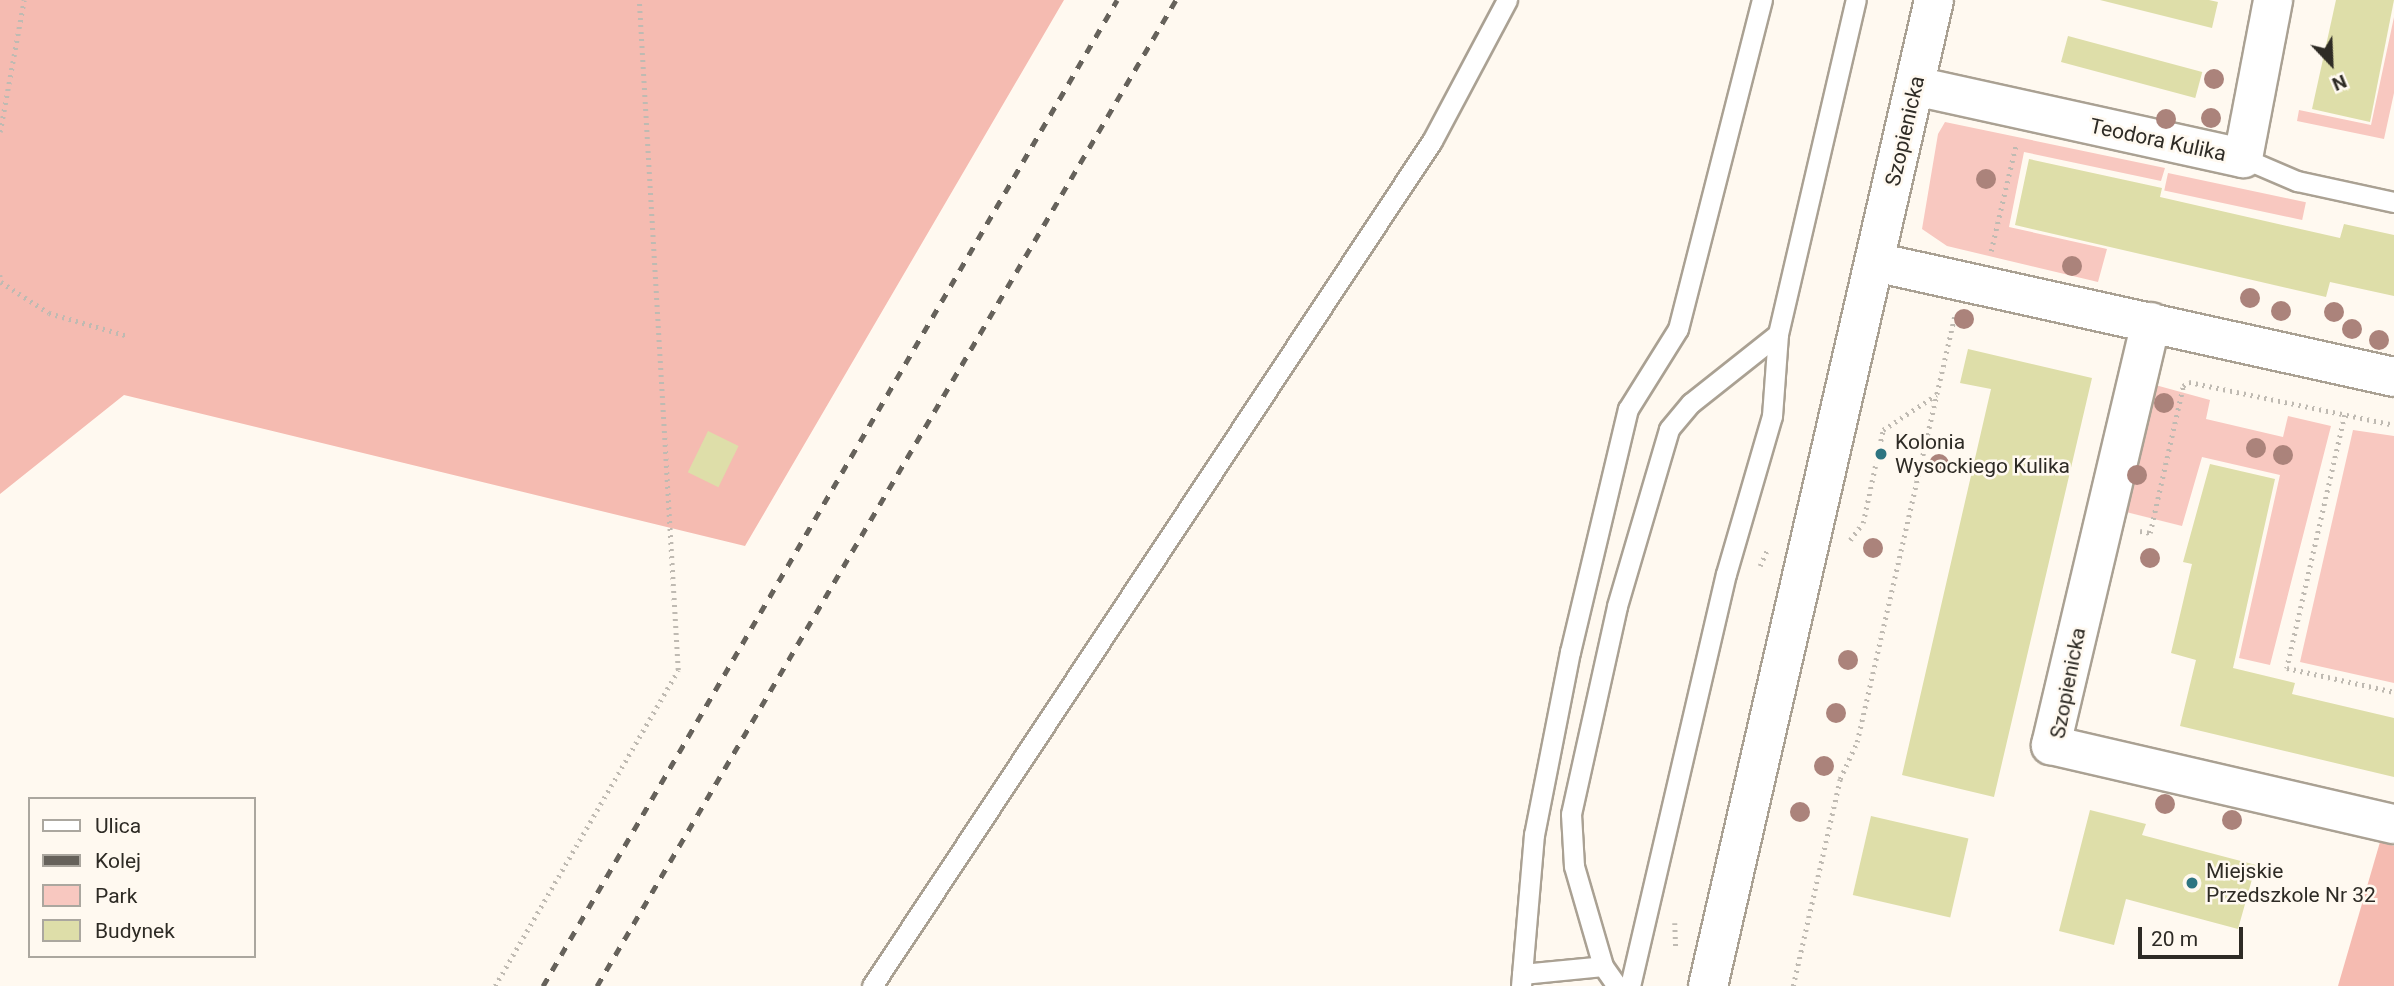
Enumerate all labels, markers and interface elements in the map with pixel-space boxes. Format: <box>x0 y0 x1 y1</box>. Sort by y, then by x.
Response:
north arrow <box>2296 28 2366 98</box>
text: N <box>2329 70 2350 96</box>
street label: Szopienicka <box>1880 73 1930 189</box>
street label: Teodora Kulika <box>2088 113 2228 167</box>
place label: Kolonia Wysockiego Kulika <box>1895 429 2070 479</box>
marker: Kolonia Wysockiego Kulika <box>1873 446 1889 462</box>
street label: Szopienicka <box>2045 625 2091 741</box>
legend <box>28 797 256 958</box>
text: Ulica <box>95 814 141 838</box>
text: Kolej <box>95 849 141 873</box>
place label: Miejskie Przedszkole Nr 32 <box>2206 858 2376 908</box>
marker: Miejskie Przedszkole Nr 32 <box>2184 875 2200 891</box>
text: Park <box>95 884 137 908</box>
scale bar <box>2142 912 2247 956</box>
text: Budynek <box>95 919 175 943</box>
text: 20 m <box>2151 927 2198 951</box>

